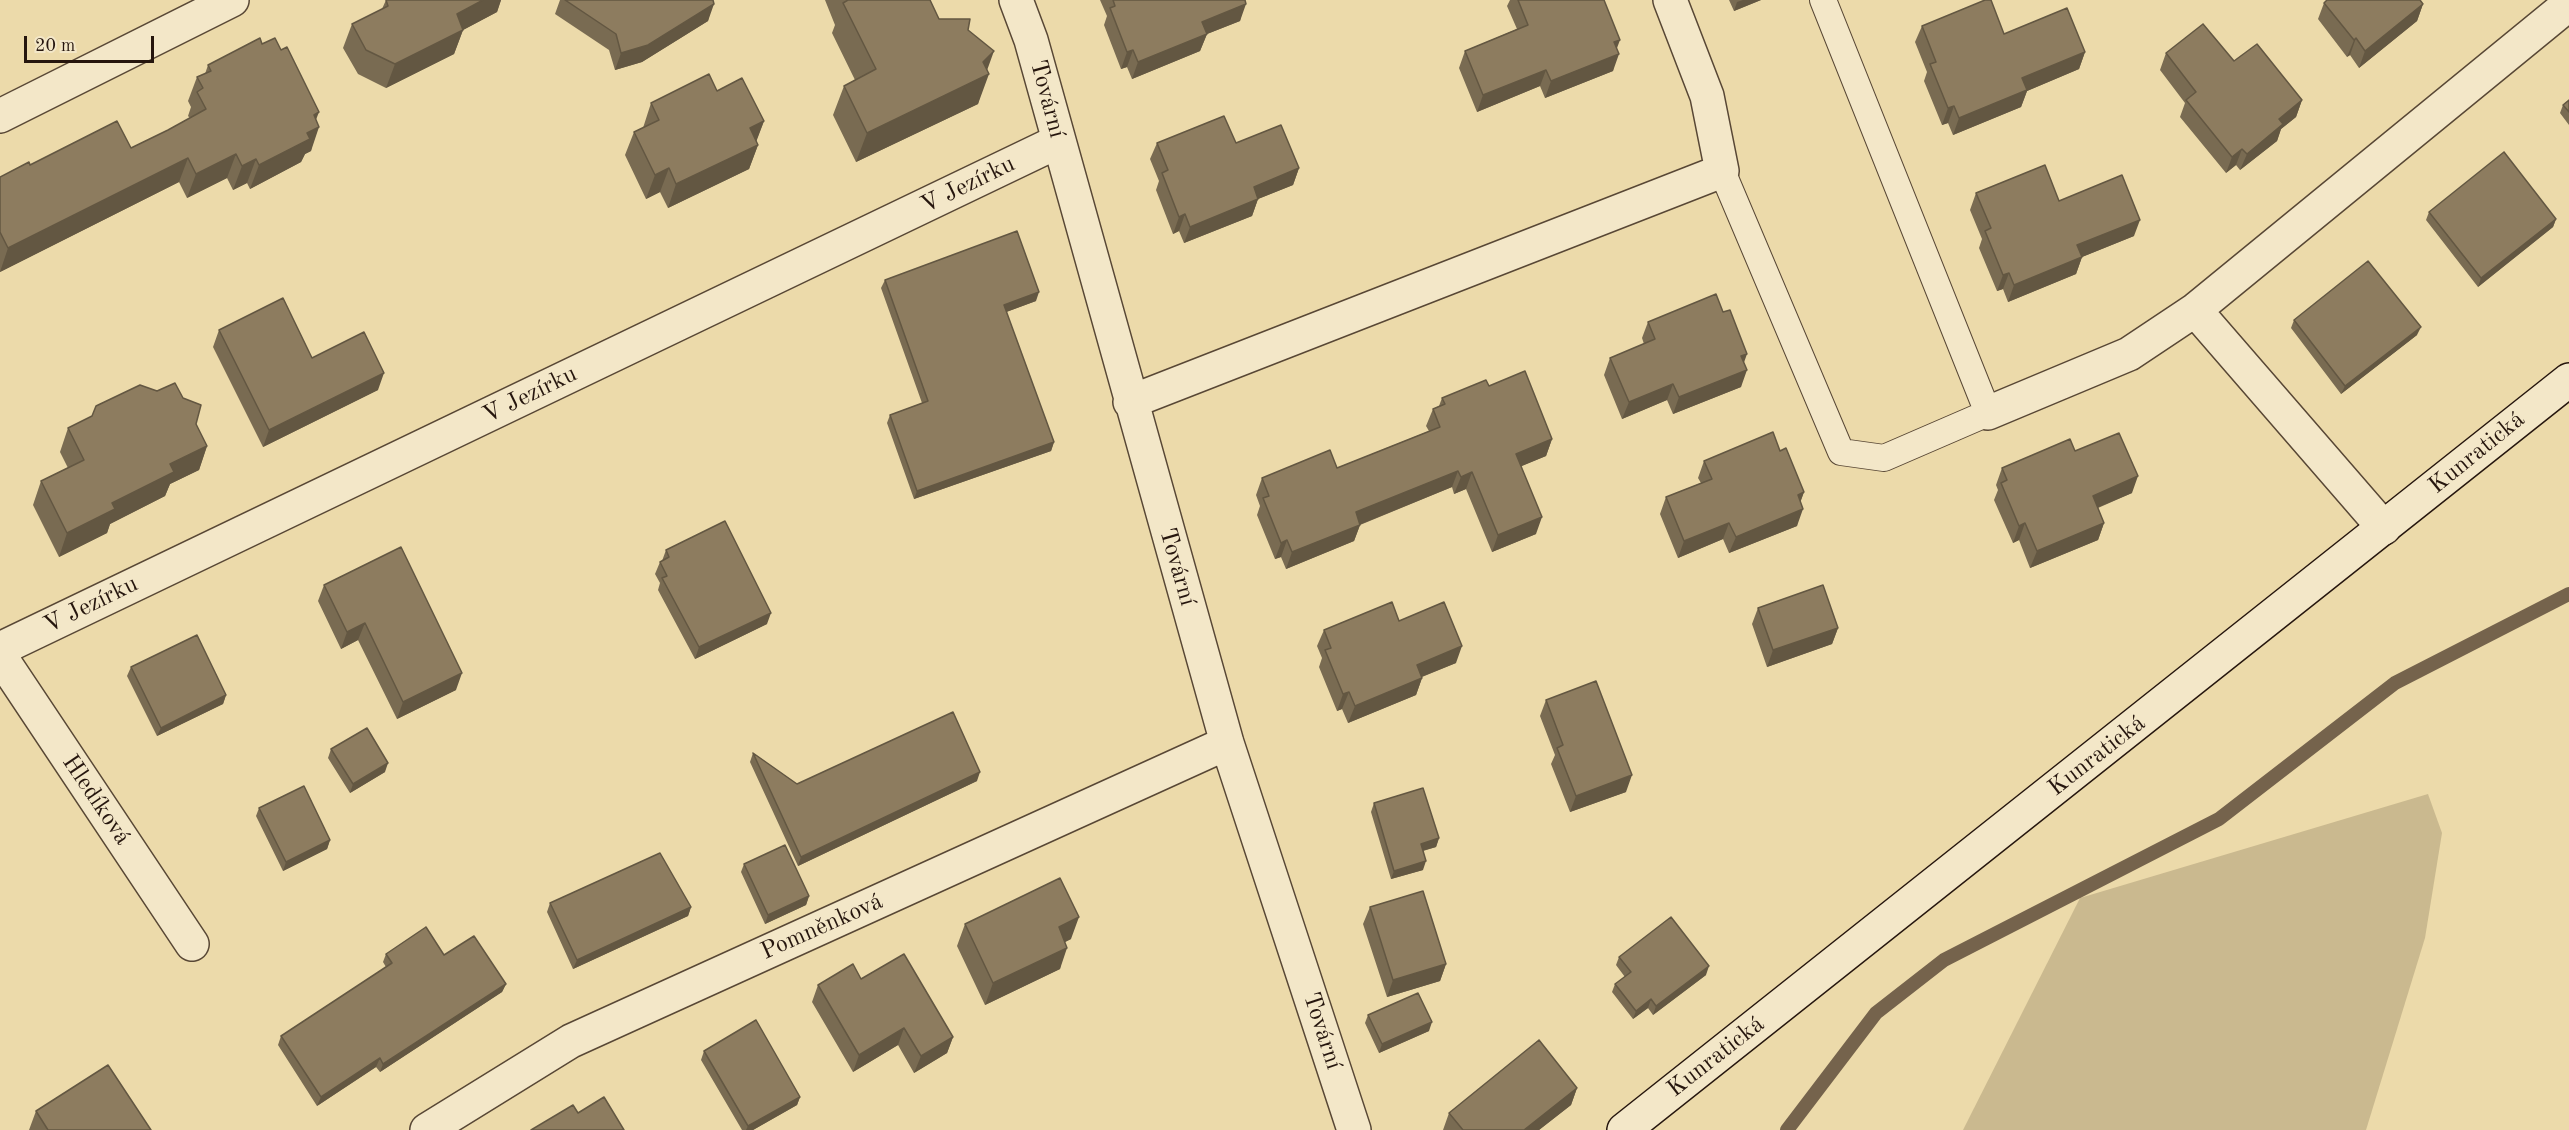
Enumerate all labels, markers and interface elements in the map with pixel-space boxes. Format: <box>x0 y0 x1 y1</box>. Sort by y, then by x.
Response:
scale bar <box>27 24 158 62</box>
text: 20 m <box>35 37 75 55</box>
street label: Tovární <box>1023 57 1071 141</box>
street label: V Jezírku <box>916 150 1020 220</box>
street label: V Jezírku <box>478 360 582 430</box>
street label: Kunratická <box>2423 406 2531 500</box>
street label: Tovární <box>1152 525 1202 609</box>
street label: V Jezírku <box>39 570 143 640</box>
street label: Kunratická <box>2043 709 2151 803</box>
street label: Hledíková <box>55 749 137 851</box>
street label: Pomněnková <box>757 887 887 967</box>
street label: Tovární <box>1296 989 1348 1073</box>
street label: Kunratická <box>1662 1010 1770 1104</box>

